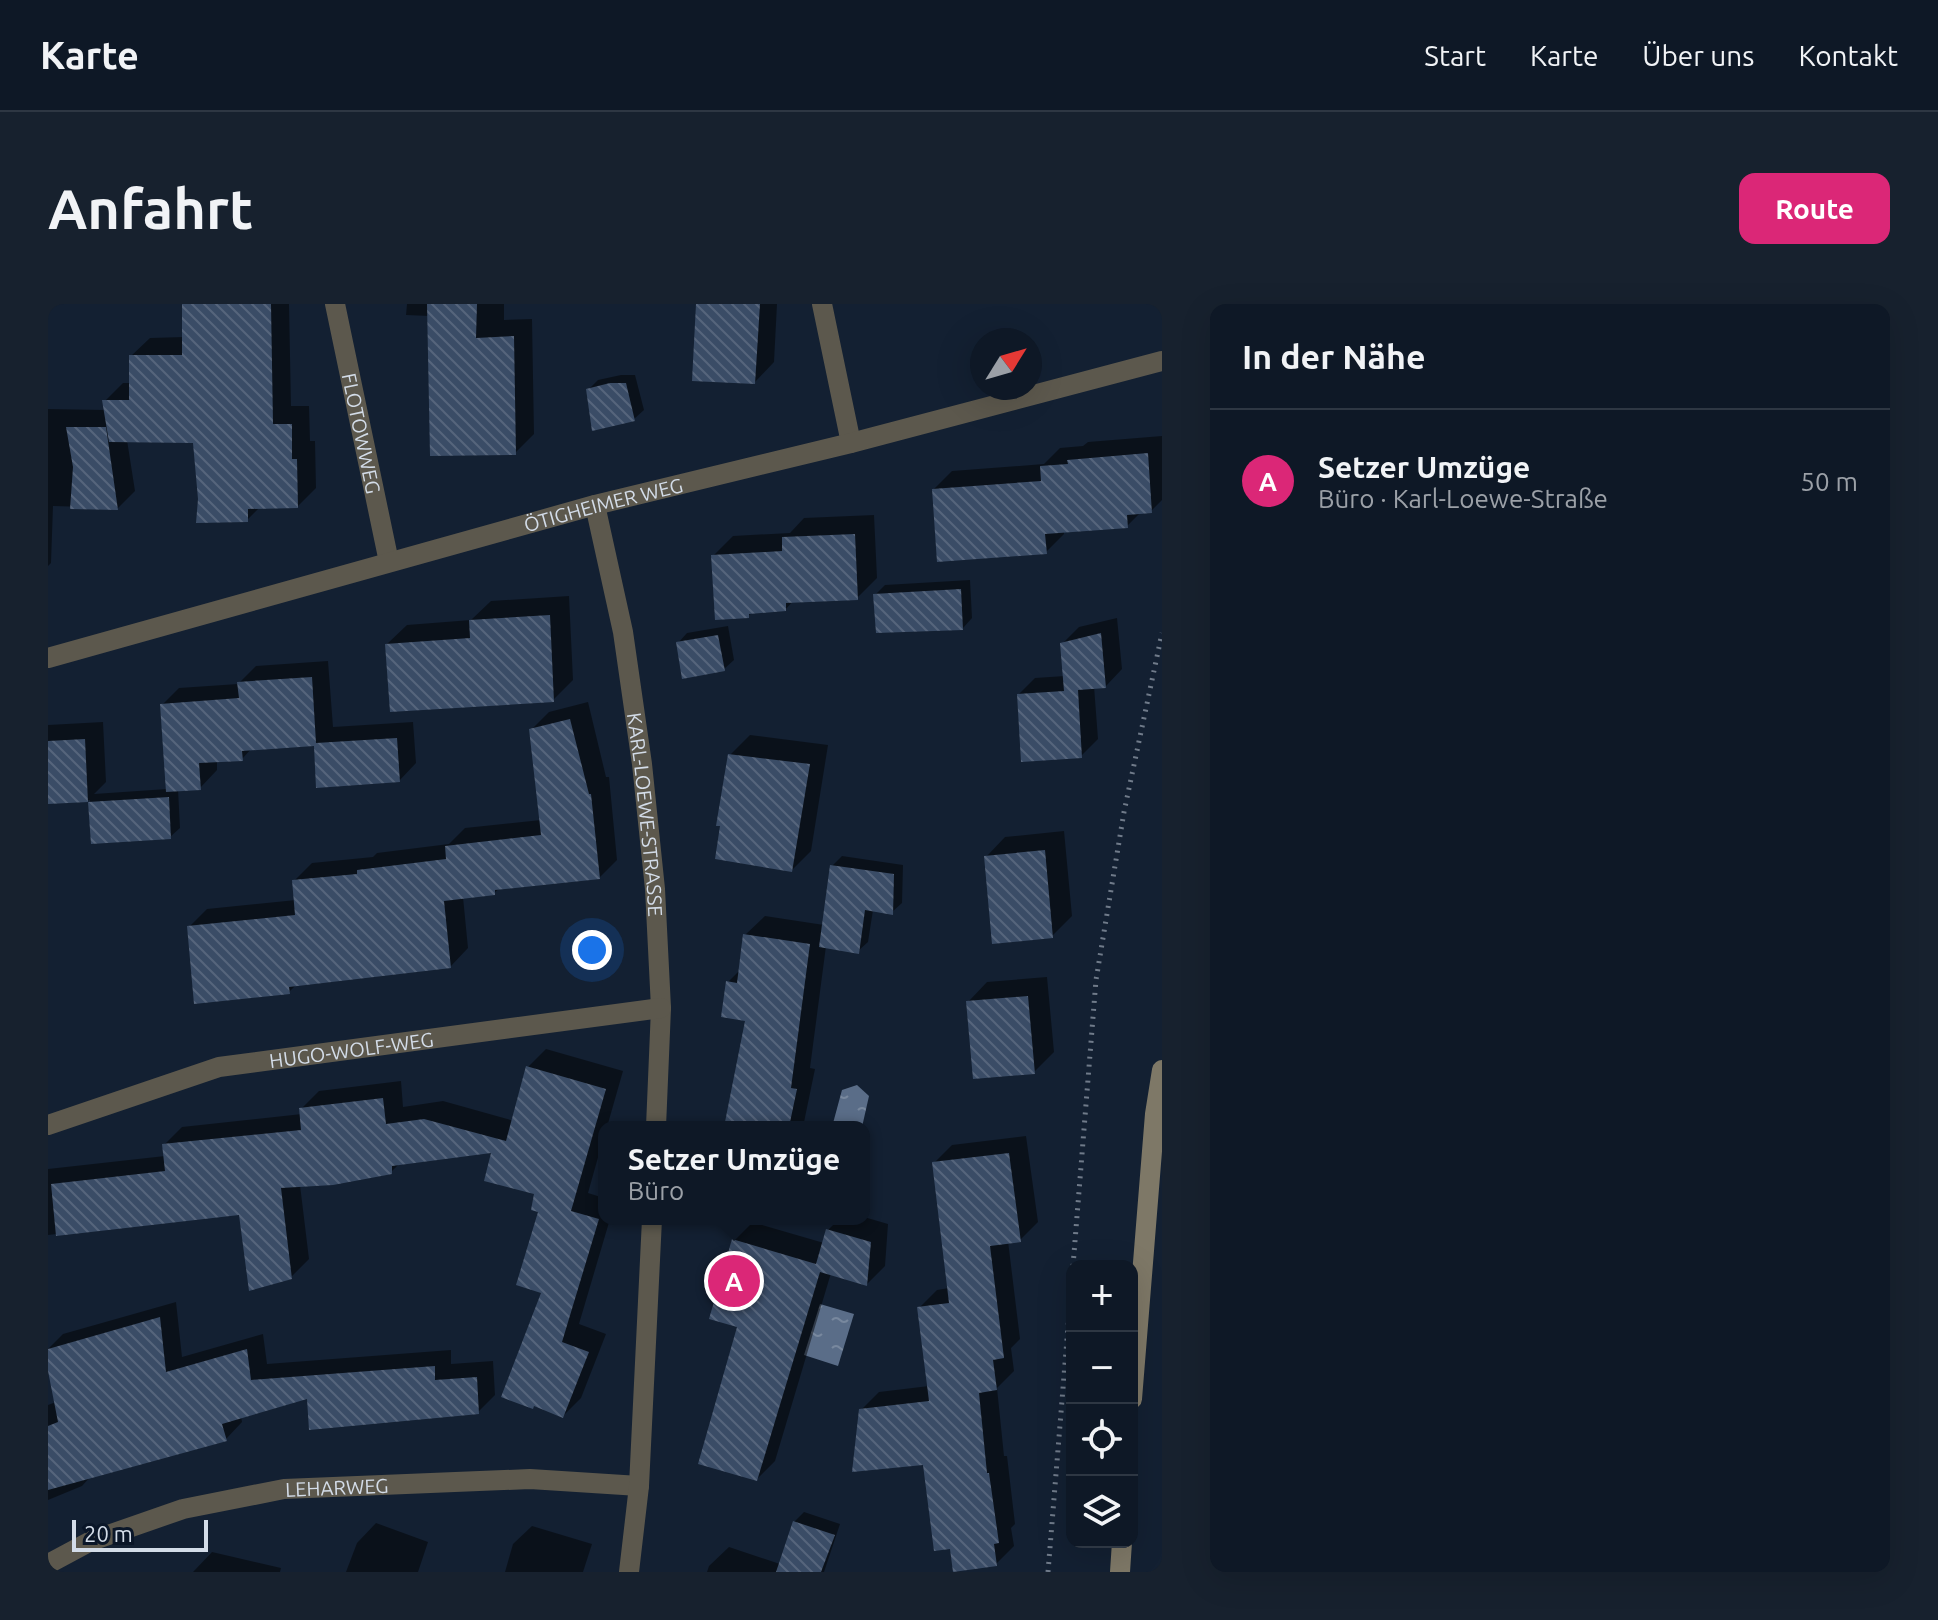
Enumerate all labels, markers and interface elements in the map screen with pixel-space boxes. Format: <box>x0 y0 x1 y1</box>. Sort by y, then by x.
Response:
text: Karte <box>40 34 139 76</box>
text: Start <box>1424 40 1486 71</box>
text: Karte <box>1530 40 1598 71</box>
text: Über uns <box>1642 40 1754 71</box>
text: Kontakt <box>1798 40 1898 71</box>
button: Route <box>1739 173 1890 244</box>
text: Anfahrt <box>48 177 253 240</box>
north arrow <box>970 328 1042 400</box>
text: In der Nähe <box>1242 337 1425 375</box>
street label: FLOTOWWEG <box>338 371 386 496</box>
text: Setzer Umzüge <box>1318 450 1530 484</box>
text: A <box>1259 467 1277 496</box>
text: 50 m <box>1800 467 1858 496</box>
street label: ÖTIGHEIMER WEG <box>521 473 685 536</box>
text: Büro · Karl-Loewe-Straße <box>1318 484 1608 513</box>
street label: KARL-LOEWE-STRASSE <box>623 711 668 917</box>
your location <box>572 930 612 970</box>
street label: HUGO-WOLF-WEG <box>268 1027 435 1072</box>
popup <box>598 1121 870 1225</box>
text: Setzer Umzüge <box>628 1142 840 1176</box>
text: Büro <box>628 1176 684 1205</box>
pin: A <box>708 1251 760 1311</box>
map controls <box>1066 1260 1138 1548</box>
button: + <box>1066 1260 1138 1332</box>
button: − <box>1066 1332 1138 1404</box>
button: locate <box>1066 1404 1138 1476</box>
street label: LEHARWEG <box>285 1473 389 1500</box>
button: layers <box>1066 1476 1138 1548</box>
scale bar <box>72 1516 208 1552</box>
text: 20 m <box>84 1521 133 1546</box>

